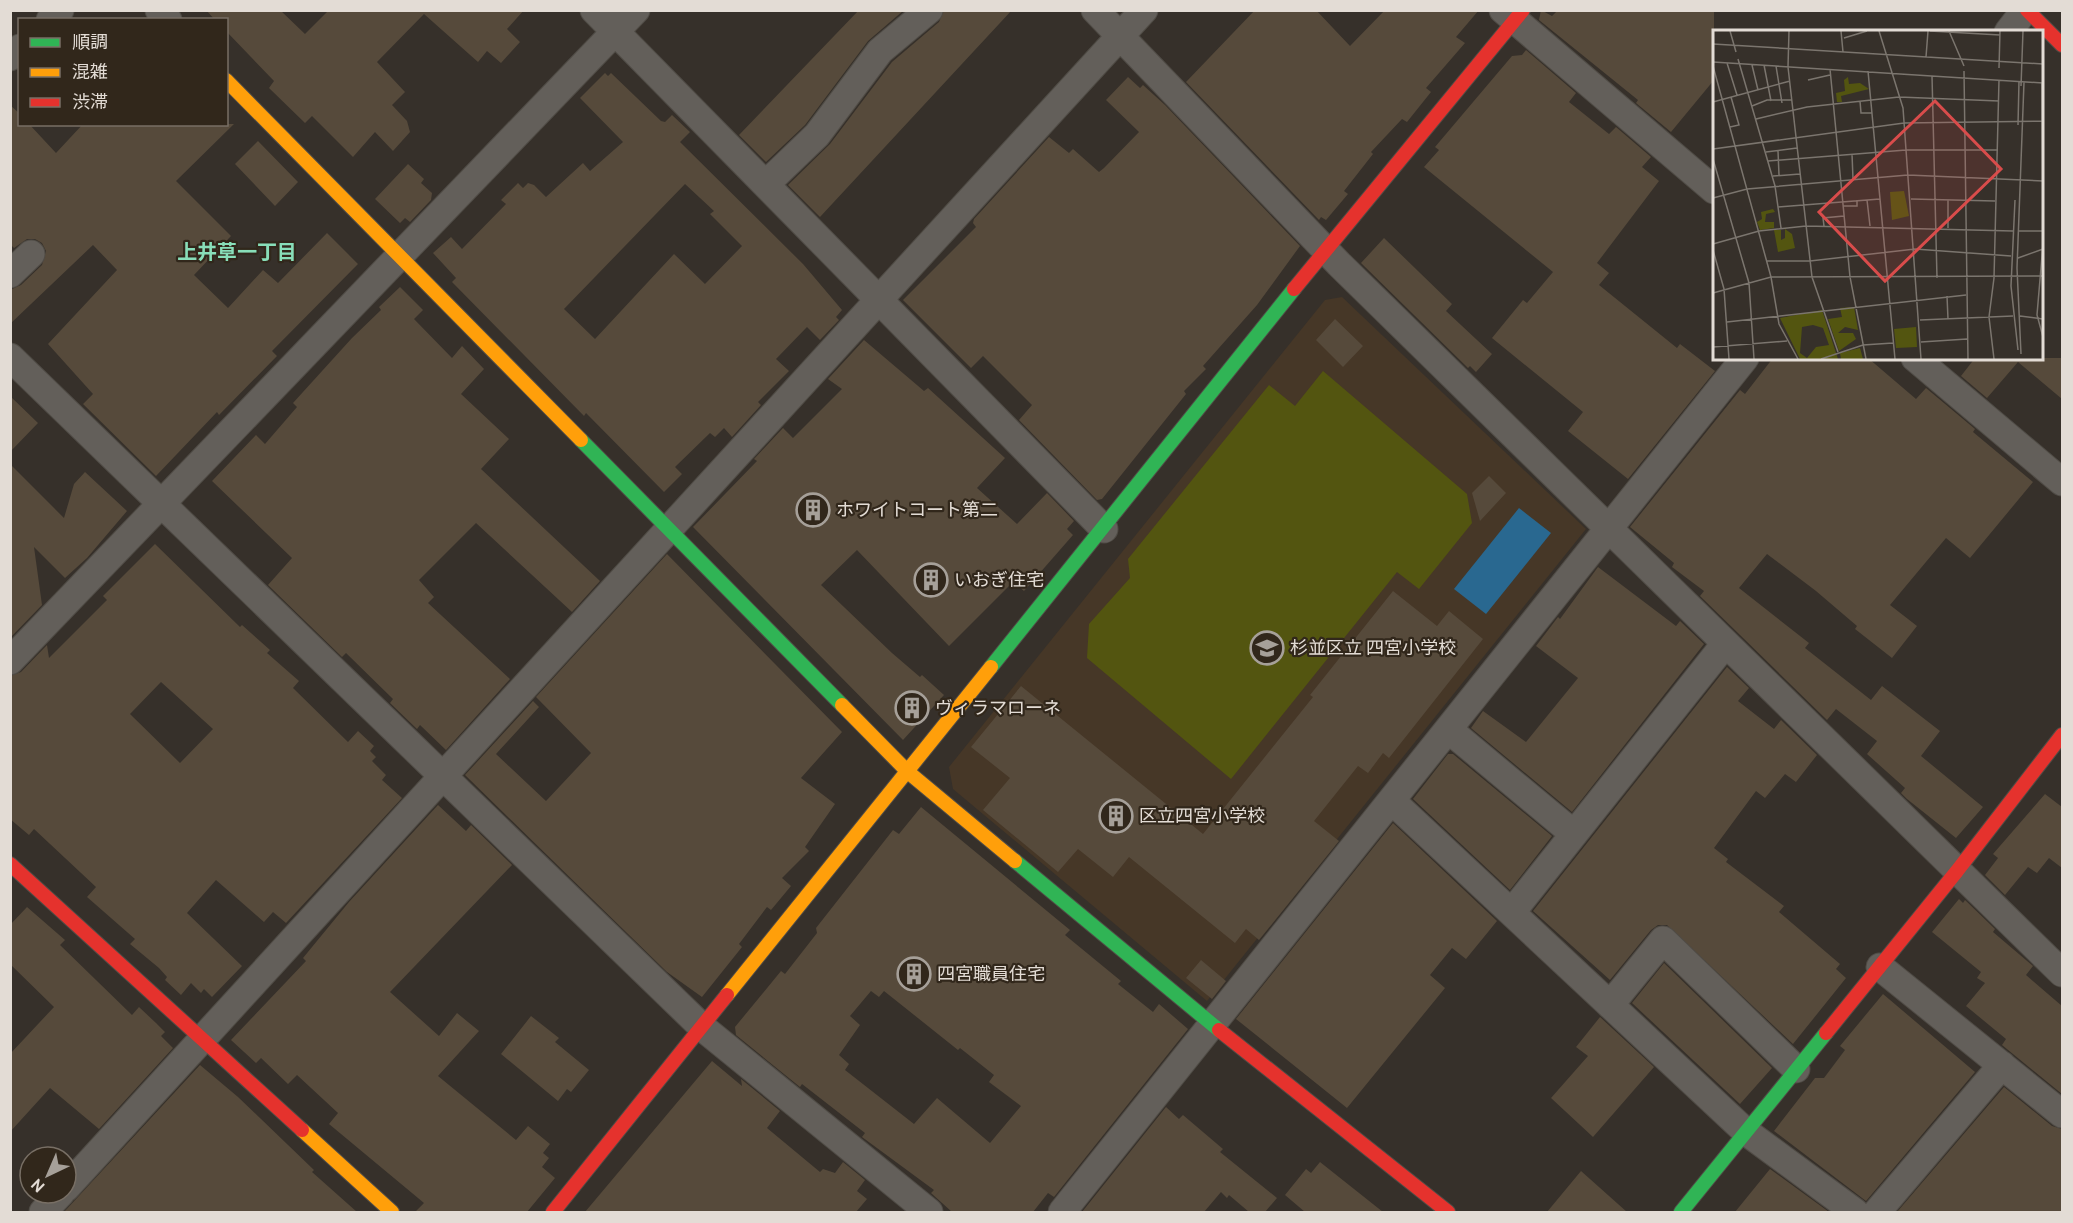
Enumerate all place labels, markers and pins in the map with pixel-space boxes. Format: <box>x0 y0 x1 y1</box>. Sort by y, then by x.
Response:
building icon: ホワイトコート第二 <box>795 492 831 528</box>
place label: ホワイトコート第二 <box>836 499 998 521</box>
building icon: いおぎ住宅 <box>913 562 949 598</box>
place label: いおぎ住宅 <box>954 569 1044 591</box>
school or university icon: 杉並区立 四宮小学校 <box>1249 630 1285 666</box>
place label: 杉並区立 四宮小学校 <box>1290 637 1456 659</box>
building icon: ヴィラマローネ <box>894 690 930 726</box>
place label: ヴィラマローネ <box>935 697 1061 719</box>
building icon: 区立四宮小学校 <box>1098 798 1134 834</box>
place label: 区立四宮小学校 <box>1139 805 1265 827</box>
building icon: 四宮職員住宅 <box>896 956 932 992</box>
place label: 四宮職員住宅 <box>937 963 1045 985</box>

